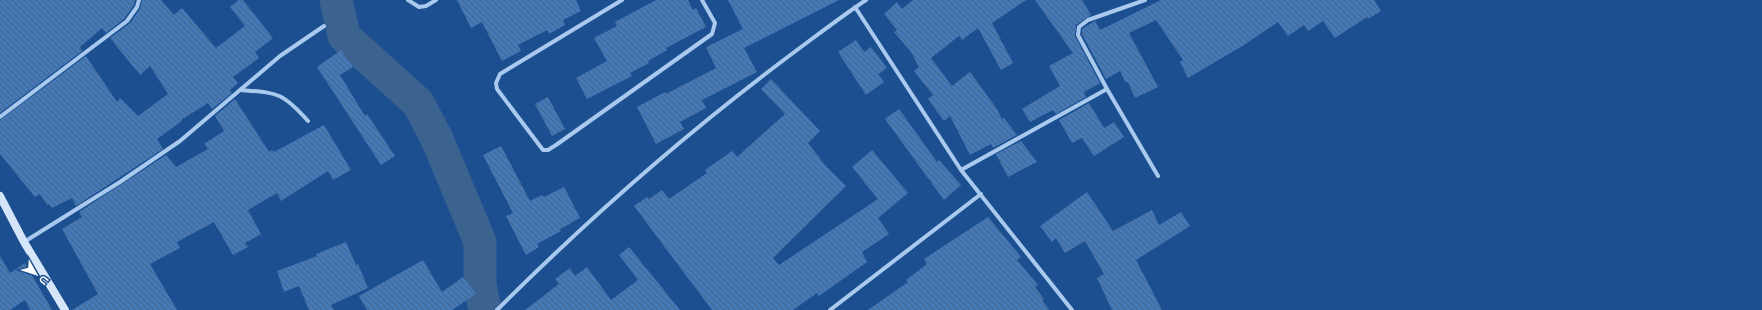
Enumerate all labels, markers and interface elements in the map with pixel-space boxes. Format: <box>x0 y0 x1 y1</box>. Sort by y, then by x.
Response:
north arrow <box>16 254 56 294</box>
text: U <box>36 273 51 287</box>

